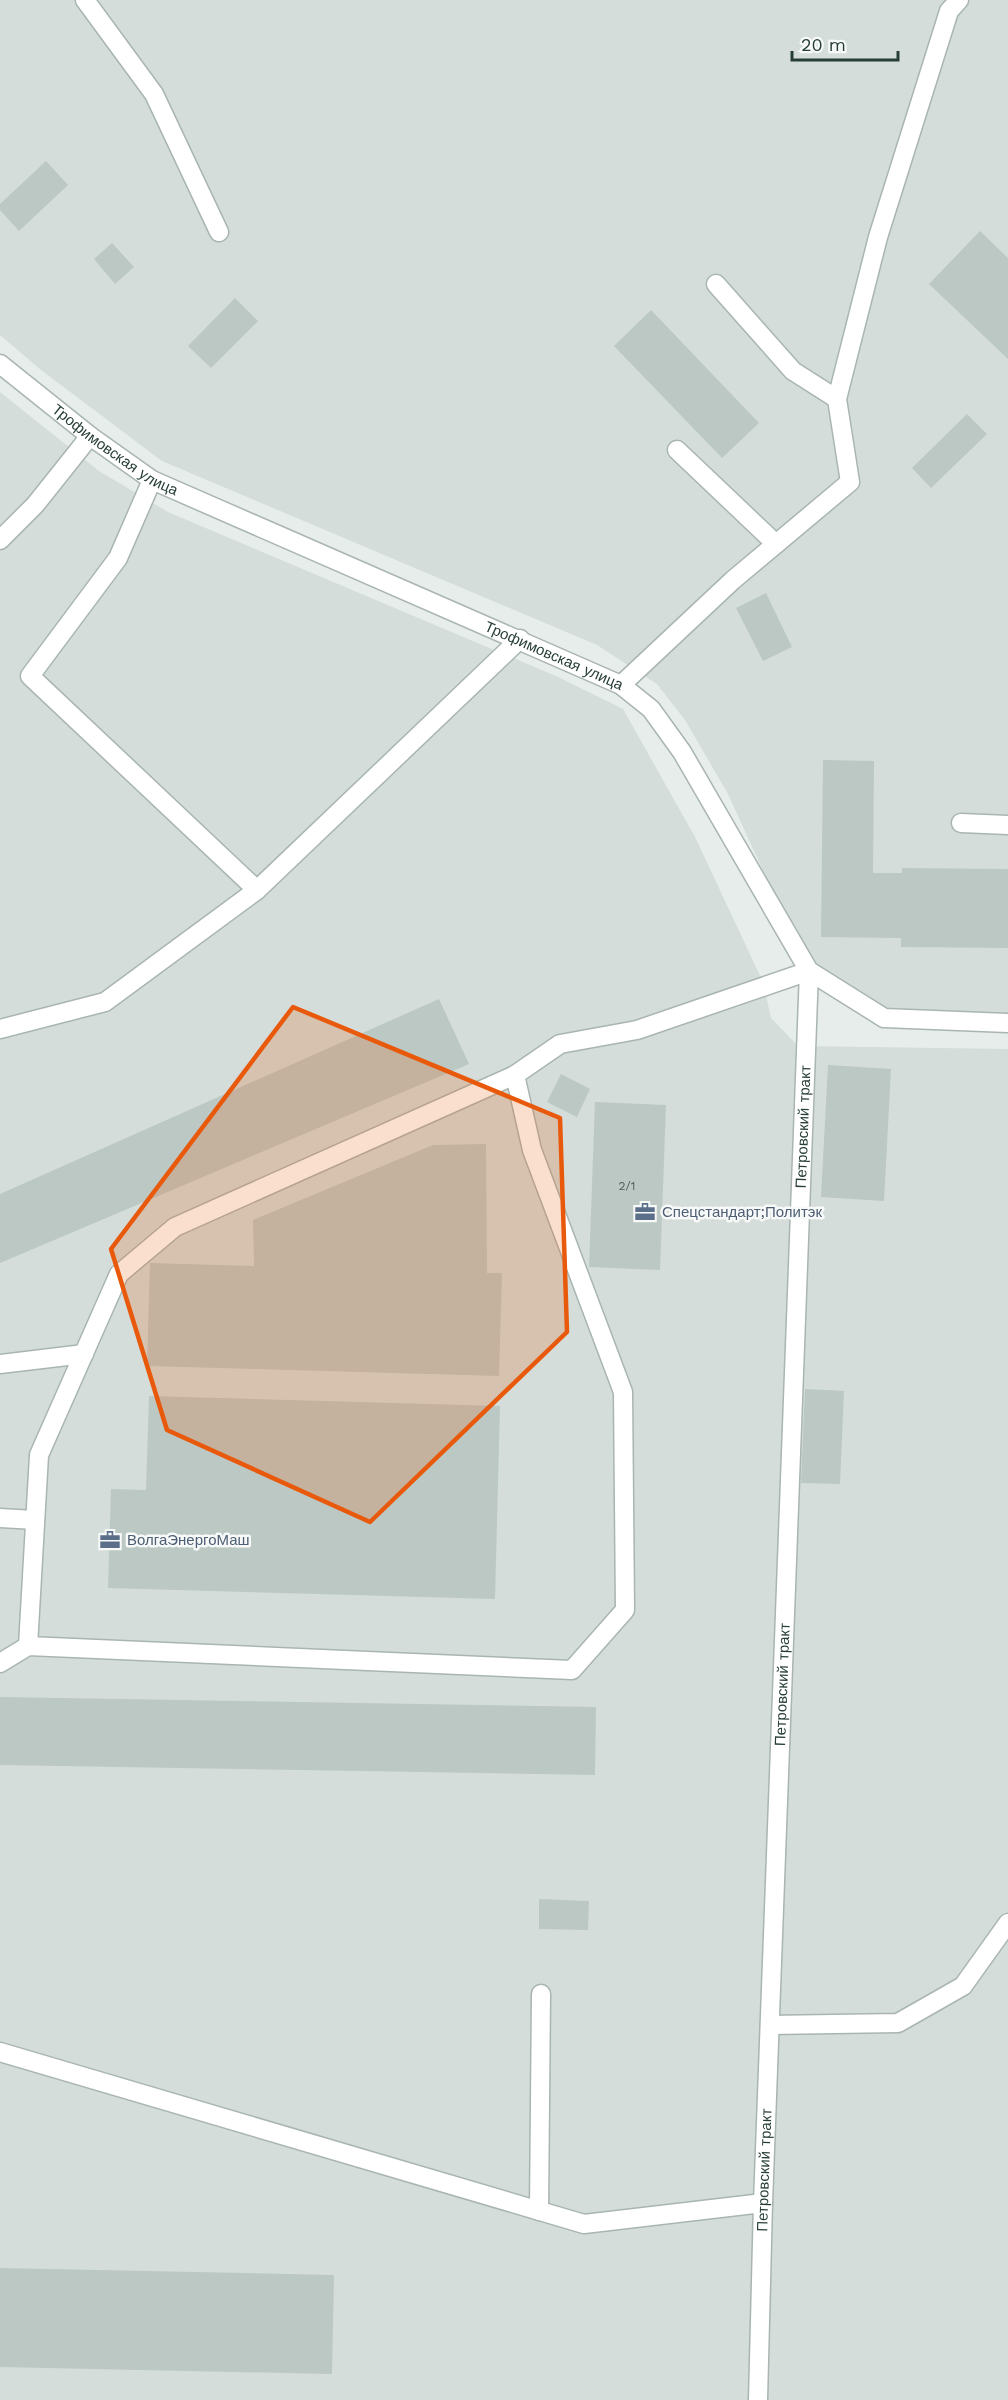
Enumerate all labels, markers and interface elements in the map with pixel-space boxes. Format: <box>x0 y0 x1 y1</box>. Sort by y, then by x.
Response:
scale bar <box>792 24 898 62</box>
text: 20 m <box>801 34 846 55</box>
street label: Трофимовская улица <box>48 400 181 500</box>
street label: Трофимовская улица <box>482 618 627 694</box>
street label: Петровский тракт <box>792 1065 814 1189</box>
house number: 2/1 <box>619 1179 635 1193</box>
office icon: Спецстандарт;Политэк <box>633 1200 657 1224</box>
place label: Спецстандарт;Политэк <box>662 1203 822 1221</box>
office icon: ВолгаЭнергоМаш <box>98 1528 122 1552</box>
place label: ВолгаЭнергоМаш <box>127 1531 250 1549</box>
street label: Петровский тракт <box>771 1622 794 1746</box>
street label: Петровский тракт <box>753 2108 776 2232</box>

